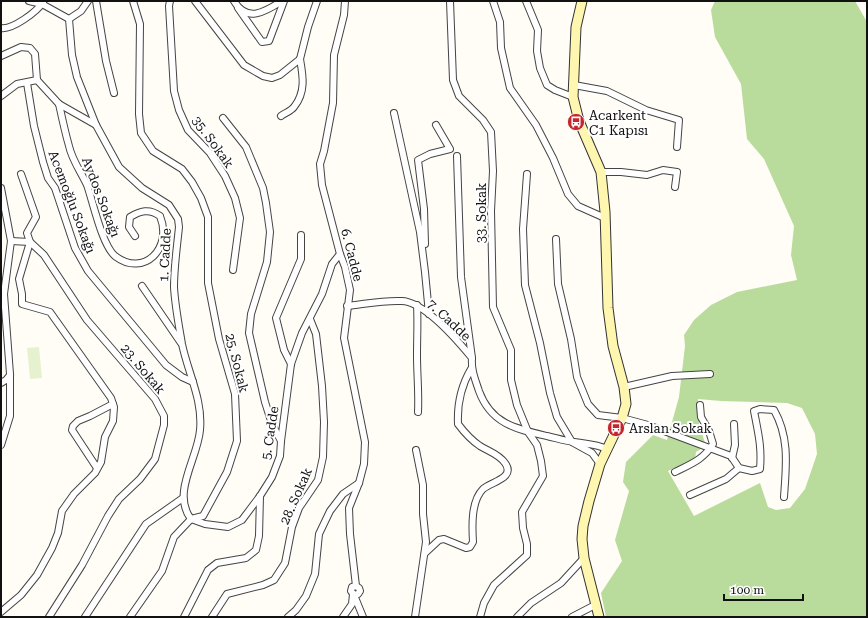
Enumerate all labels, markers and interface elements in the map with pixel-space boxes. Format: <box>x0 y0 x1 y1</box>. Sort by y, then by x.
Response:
place label: Acarkent C1 Kapısı <box>589 108 648 138</box>
bus stop icon: Acarkent C1 Kapısı <box>566 112 586 132</box>
street label: 35. Sokak <box>189 113 237 171</box>
street label: Acemoğlu Sokağı <box>46 149 98 255</box>
street label: Aydos Sokağı <box>79 155 123 239</box>
street label: 33. Sokak <box>474 183 489 243</box>
street label: 6. Cadde <box>338 227 366 283</box>
street label: 1. Cadde <box>156 228 174 282</box>
street label: 7. Cadde <box>424 296 474 344</box>
street label: 25. Sokak <box>222 332 252 394</box>
street label: 23. Sokak <box>118 341 168 397</box>
street label: 5. Cadde <box>258 405 282 461</box>
bus stop icon: Arslan Sokak <box>606 418 626 438</box>
place label: Arslan Sokak <box>629 421 712 436</box>
street label: 28. Sokak <box>277 465 315 527</box>
scale bar <box>724 576 803 602</box>
text: 100 m <box>730 583 764 597</box>

